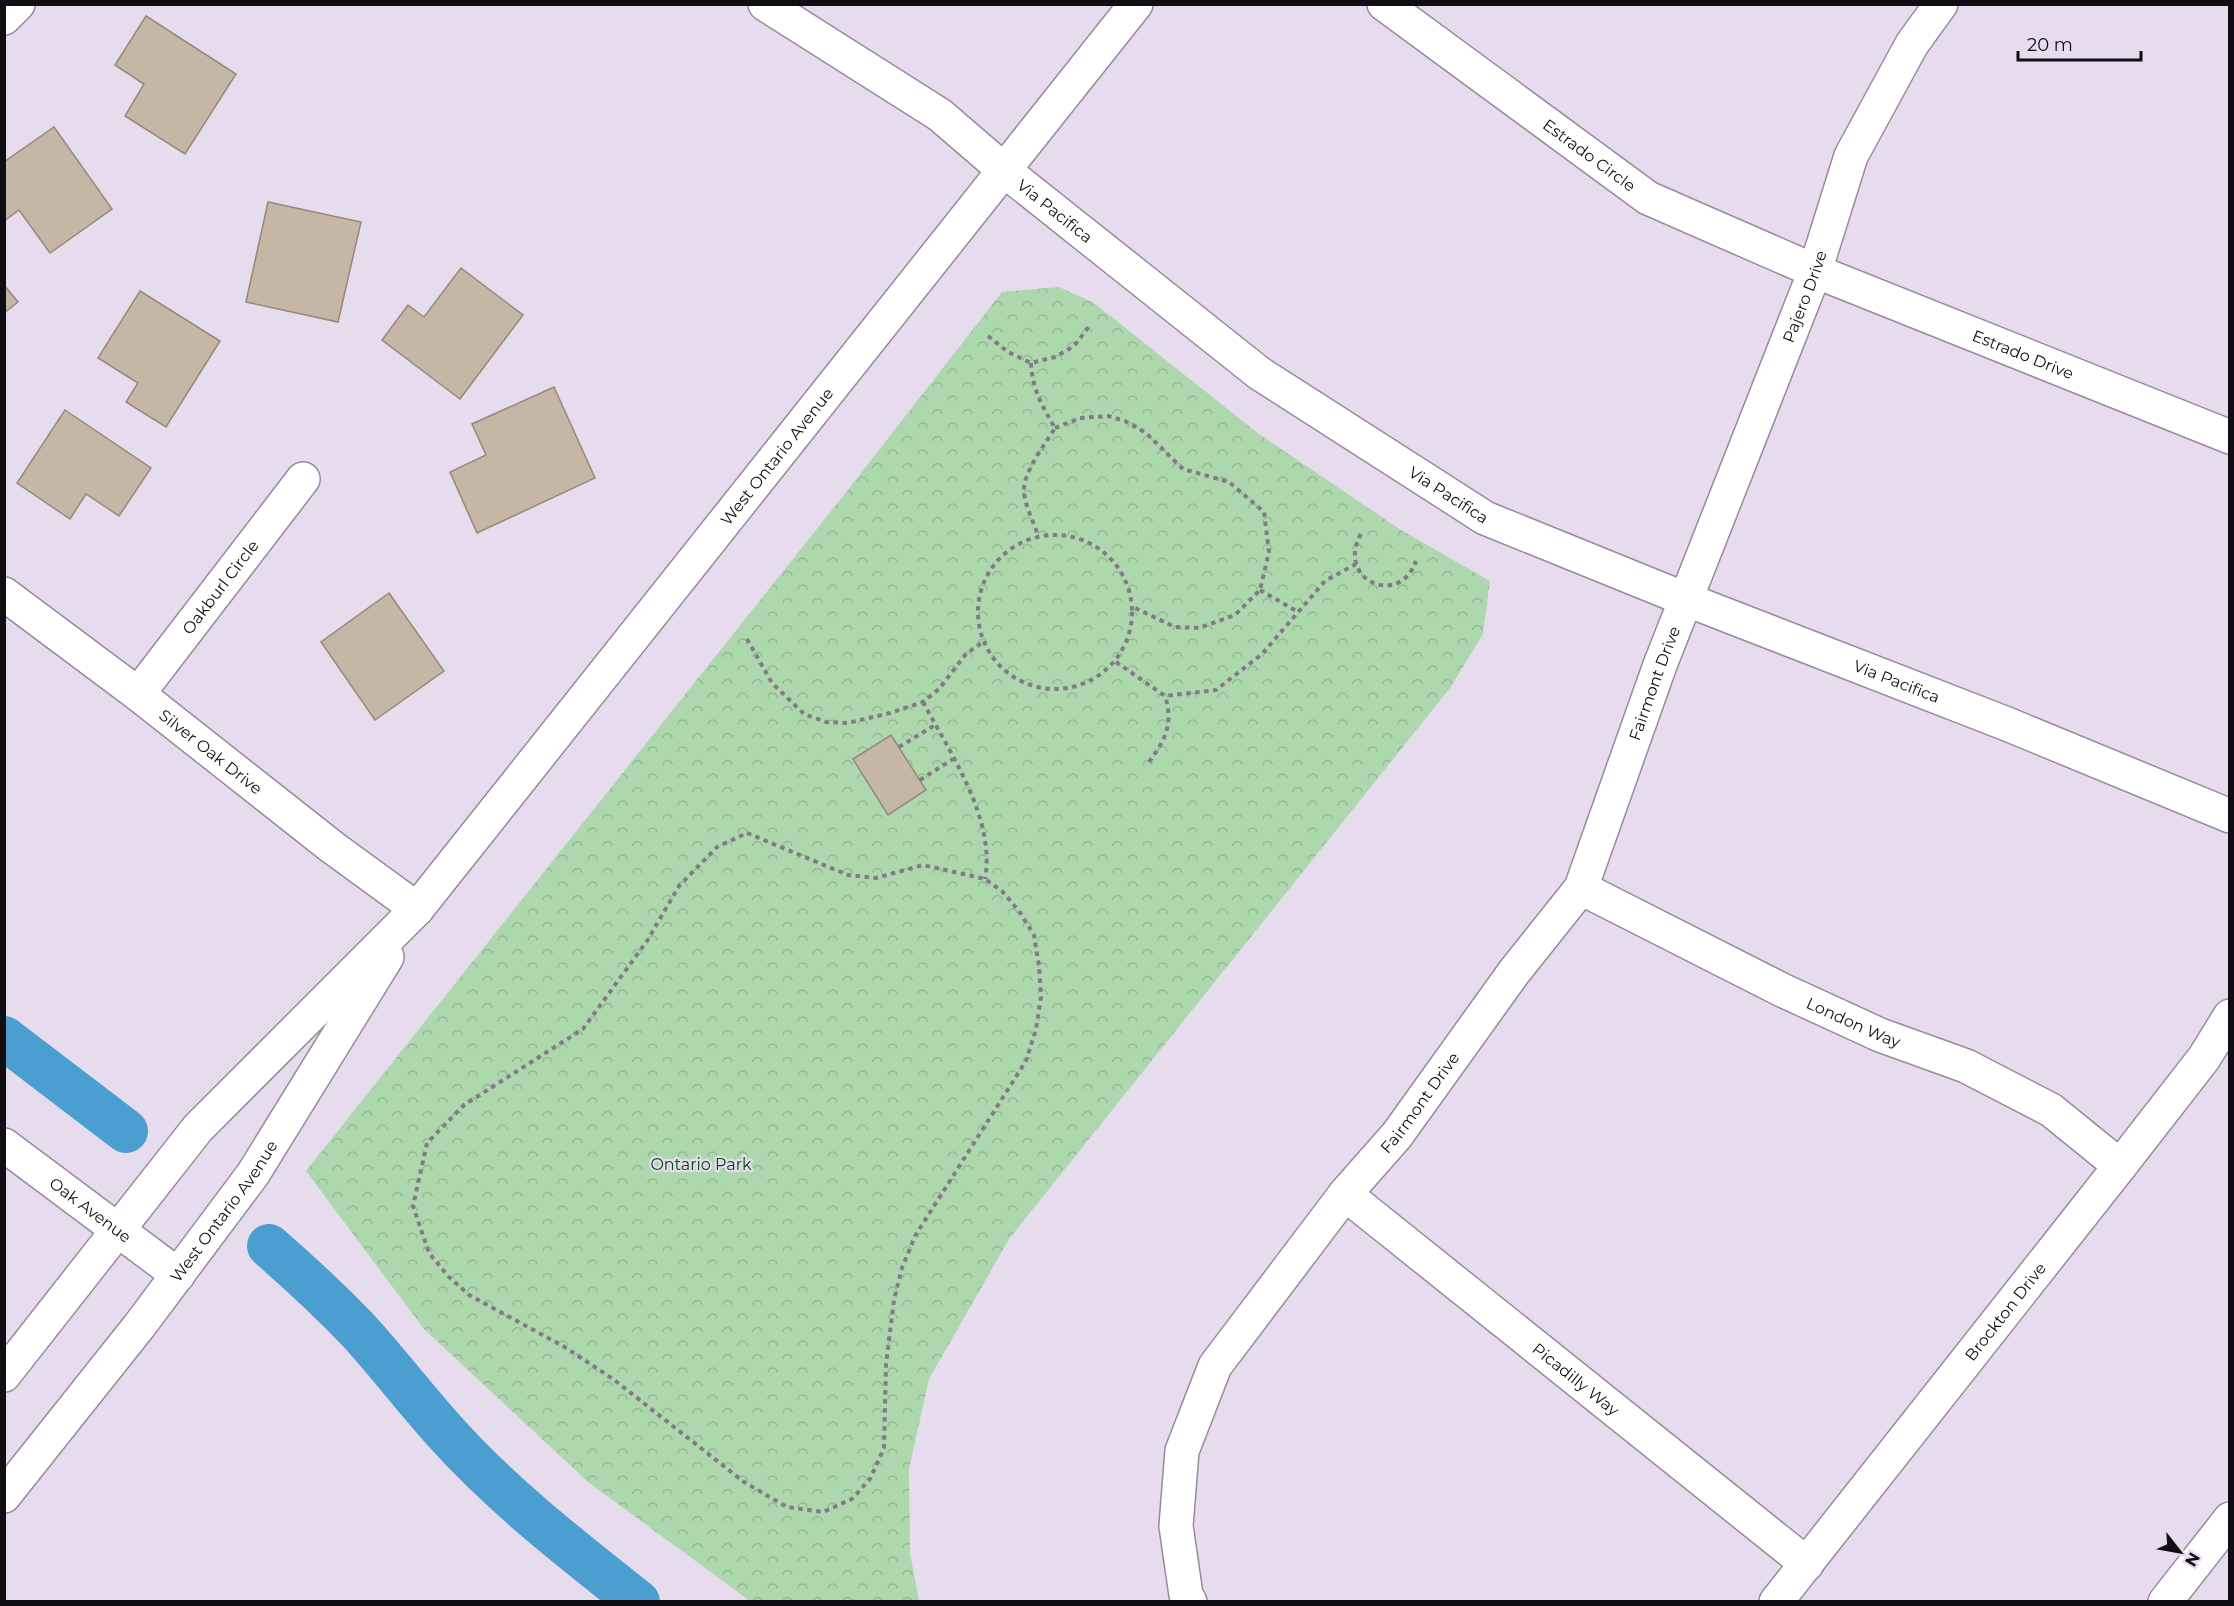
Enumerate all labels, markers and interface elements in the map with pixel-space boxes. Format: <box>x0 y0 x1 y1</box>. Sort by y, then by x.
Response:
scale bar <box>2018 24 2141 62</box>
text: 20 m <box>2027 34 2073 56</box>
street label: Estrado Circle <box>1539 115 1639 196</box>
street label: Via Pacifica <box>1013 176 1096 247</box>
street label: Pajero Drive <box>1779 248 1831 345</box>
street label: Estrado Drive <box>1970 326 2076 383</box>
street label: West Ontario Avenue <box>717 384 837 529</box>
street label: Via Pacifica <box>1405 463 1492 528</box>
street label: Oakburl Circle <box>178 536 263 638</box>
street label: Fairmont Drive <box>1625 623 1684 743</box>
street label: Via Pacifica <box>1851 656 1942 707</box>
street label: Silver Oak Drive <box>155 705 266 798</box>
street label: London Way <box>1803 994 1903 1052</box>
street label: Fairmont Drive <box>1377 1049 1463 1157</box>
street label: West Ontario Avenue <box>167 1137 282 1286</box>
park label: Ontario Park <box>650 1155 752 1174</box>
street label: Oak Avenue <box>46 1173 135 1247</box>
street label: Brockton Drive <box>1961 1259 2050 1365</box>
street label: Picadilly Way <box>1529 1339 1623 1420</box>
north arrow <box>2150 1522 2210 1582</box>
text: N <box>2181 1549 2204 1570</box>

